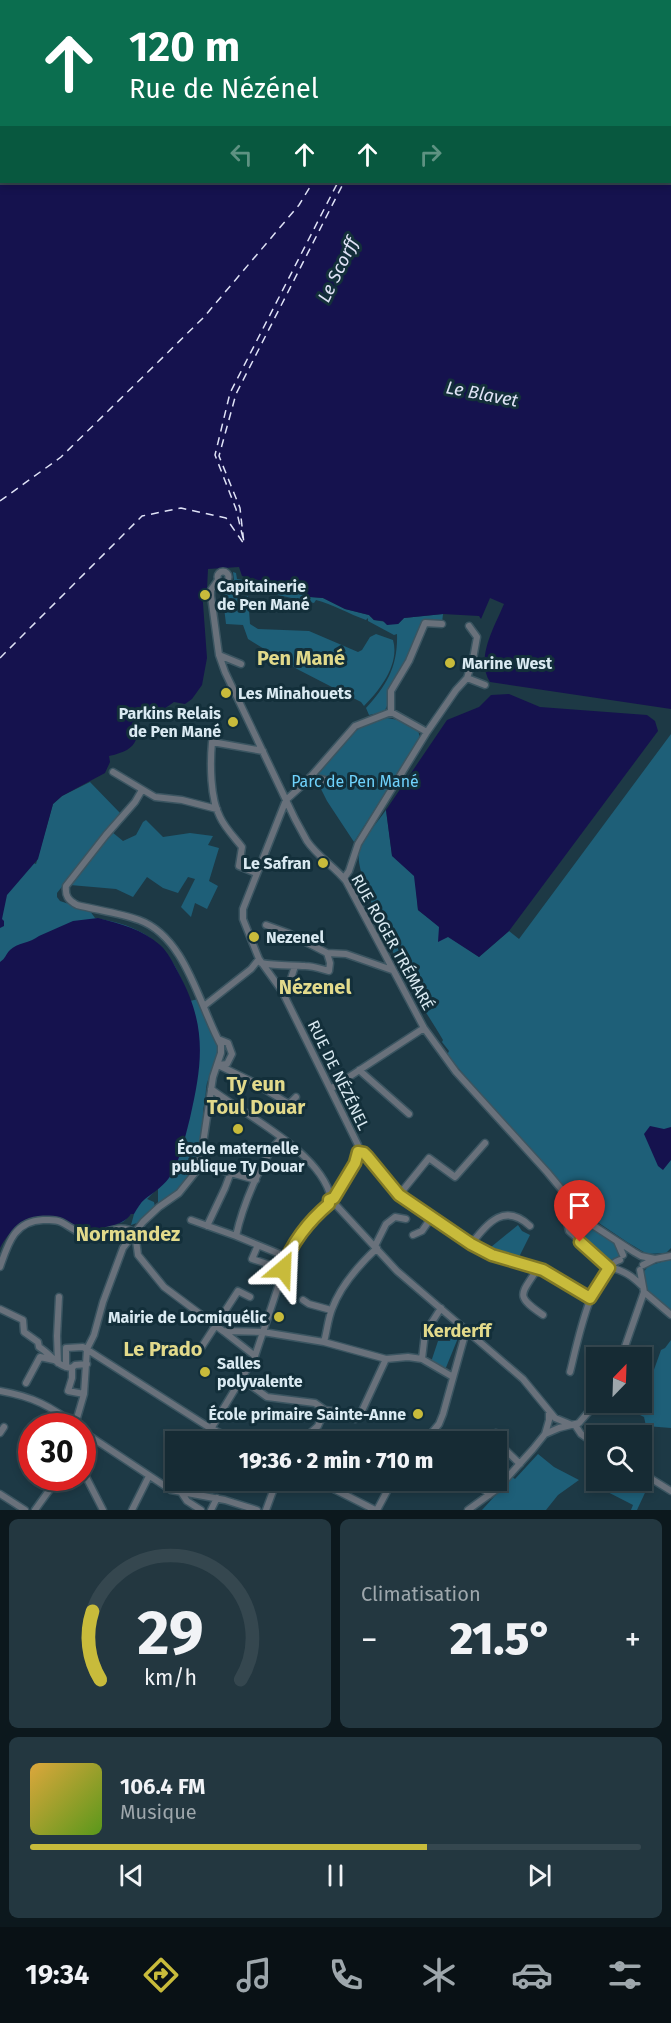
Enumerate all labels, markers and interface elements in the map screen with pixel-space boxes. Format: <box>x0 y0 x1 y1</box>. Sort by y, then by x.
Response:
text: 120 m <box>129 22 240 72</box>
icon: ahead <box>30 24 108 102</box>
text: Rue de Nézénel <box>129 73 319 105</box>
icon: left <box>225 138 258 171</box>
icon: ahead <box>288 138 321 171</box>
icon: ahead <box>351 138 384 171</box>
icon: right <box>414 138 447 171</box>
water label: Le Scorff <box>313 231 364 306</box>
water label: Le Blavet <box>444 376 520 412</box>
place label: Capitainerie de Pen Mané <box>217 577 310 614</box>
marker: Capitainerie de Pen Mané <box>198 588 212 602</box>
district label: Pen Mané <box>257 646 345 670</box>
place label: Marine West <box>462 654 553 673</box>
marker: Marine West <box>443 656 457 670</box>
place label: Les Minahouets <box>238 684 352 703</box>
marker: Les Minahouets <box>219 686 233 700</box>
place label: Parkins Relais de Pen Mané <box>119 704 221 741</box>
marker: Parkins Relais de Pen Mané <box>226 715 240 729</box>
park label: Parc de Pen Mané <box>291 772 419 791</box>
place label: Le Safran <box>243 854 311 873</box>
marker: Le Safran <box>316 856 330 870</box>
street label: RUE ROGER TRÉMARÉ <box>347 870 439 1014</box>
place label: Nezenel <box>266 928 324 947</box>
marker: Nezenel <box>247 930 261 944</box>
district label: Nézenel <box>279 975 351 999</box>
street label: RUE DE NÉZÉNEL <box>304 1017 374 1133</box>
district label: Ty eun Toul Douar <box>207 1072 306 1119</box>
marker: École maternelle publique Ty Douar <box>231 1122 245 1136</box>
place label: École maternelle publique Ty Douar <box>171 1138 305 1176</box>
pin <box>554 1180 605 1242</box>
icon: arrive <box>563 1189 596 1222</box>
district label: Normandez <box>76 1222 180 1246</box>
position arrow <box>251 1237 315 1301</box>
place label: Mairie de Locmiquélic <box>108 1308 267 1327</box>
marker: Mairie de Locmiquélic <box>272 1310 286 1324</box>
district label: Kerderff <box>423 1320 493 1342</box>
district label: Le Prado <box>123 1337 203 1361</box>
north arrow <box>586 1347 652 1413</box>
map controls <box>586 1347 652 1491</box>
place label: Salles polyvalente <box>217 1354 303 1391</box>
marker: Salles polyvalente <box>198 1365 212 1379</box>
place label: École primaire Sainte-Anne <box>209 1404 406 1424</box>
marker: École primaire Sainte-Anne <box>411 1407 425 1421</box>
speed limit sign: 30 <box>18 1413 96 1491</box>
button: search <box>586 1425 652 1491</box>
text: 19:36 · 2 min · 710 m <box>239 1447 433 1474</box>
text: Climatisation <box>361 1582 481 1606</box>
text: 29 <box>137 1596 203 1671</box>
text: 21.5° <box>450 1612 552 1666</box>
text: − <box>361 1620 378 1660</box>
text: + <box>625 1620 641 1660</box>
text: km/h <box>143 1666 197 1692</box>
text: 106.4 FM <box>120 1773 205 1800</box>
text: Musique <box>120 1800 197 1824</box>
icon: previous <box>115 1859 148 1892</box>
icon: pause <box>319 1859 352 1892</box>
icon: next <box>523 1859 556 1892</box>
icon: directions <box>140 1954 182 1996</box>
icon: music <box>233 1954 275 1996</box>
icon: phone <box>325 1954 367 1996</box>
icon: climate <box>418 1954 460 1996</box>
icon: car <box>511 1954 553 1996</box>
icon: filters <box>604 1954 646 1996</box>
text: 19:34 <box>25 1959 89 1991</box>

